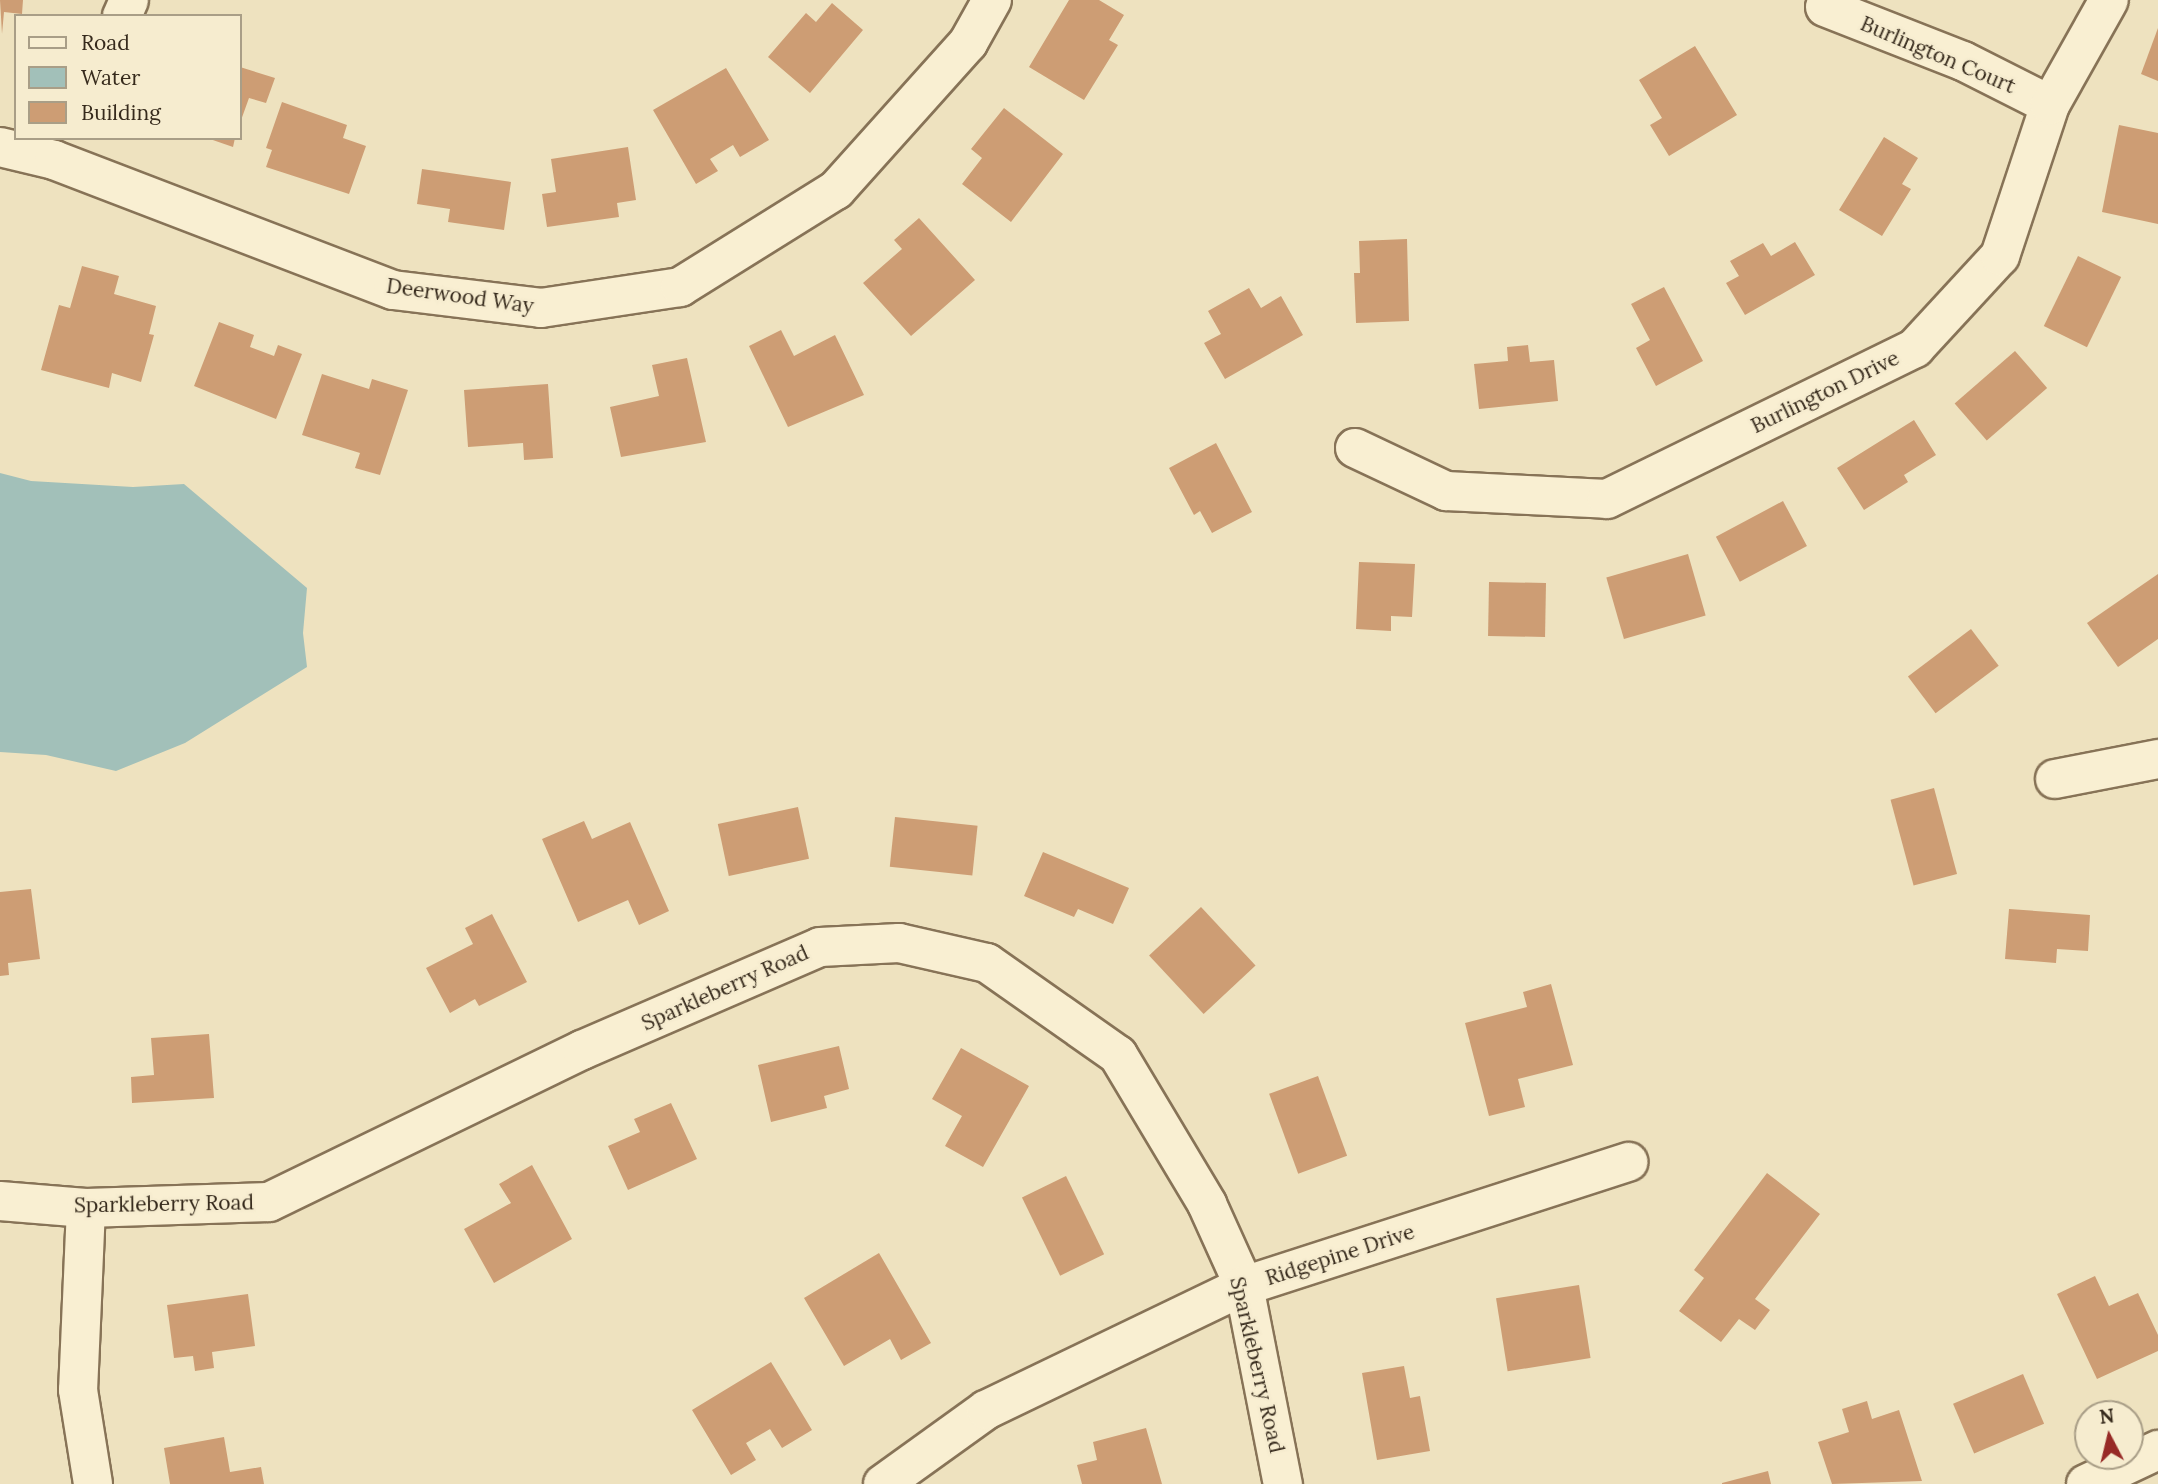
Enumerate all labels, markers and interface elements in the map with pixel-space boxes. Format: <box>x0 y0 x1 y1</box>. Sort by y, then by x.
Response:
street label: Burlington Court <box>1857 11 2019 99</box>
legend <box>14 14 242 140</box>
text: Road <box>81 29 130 56</box>
text: Water <box>81 64 140 91</box>
text: Building <box>81 99 161 126</box>
street label: Deerwood Way <box>385 273 535 319</box>
street label: Burlington Drive <box>1747 345 1903 439</box>
street label: Sparkleberry Road <box>638 940 812 1036</box>
street label: Sparkleberry Road <box>74 1190 254 1218</box>
street label: Ridgepine Drive <box>1262 1219 1418 1291</box>
street label: Sparkleberry Road <box>1224 1274 1290 1456</box>
north arrow <box>2074 1400 2144 1470</box>
text: N <box>2098 1403 2115 1429</box>

